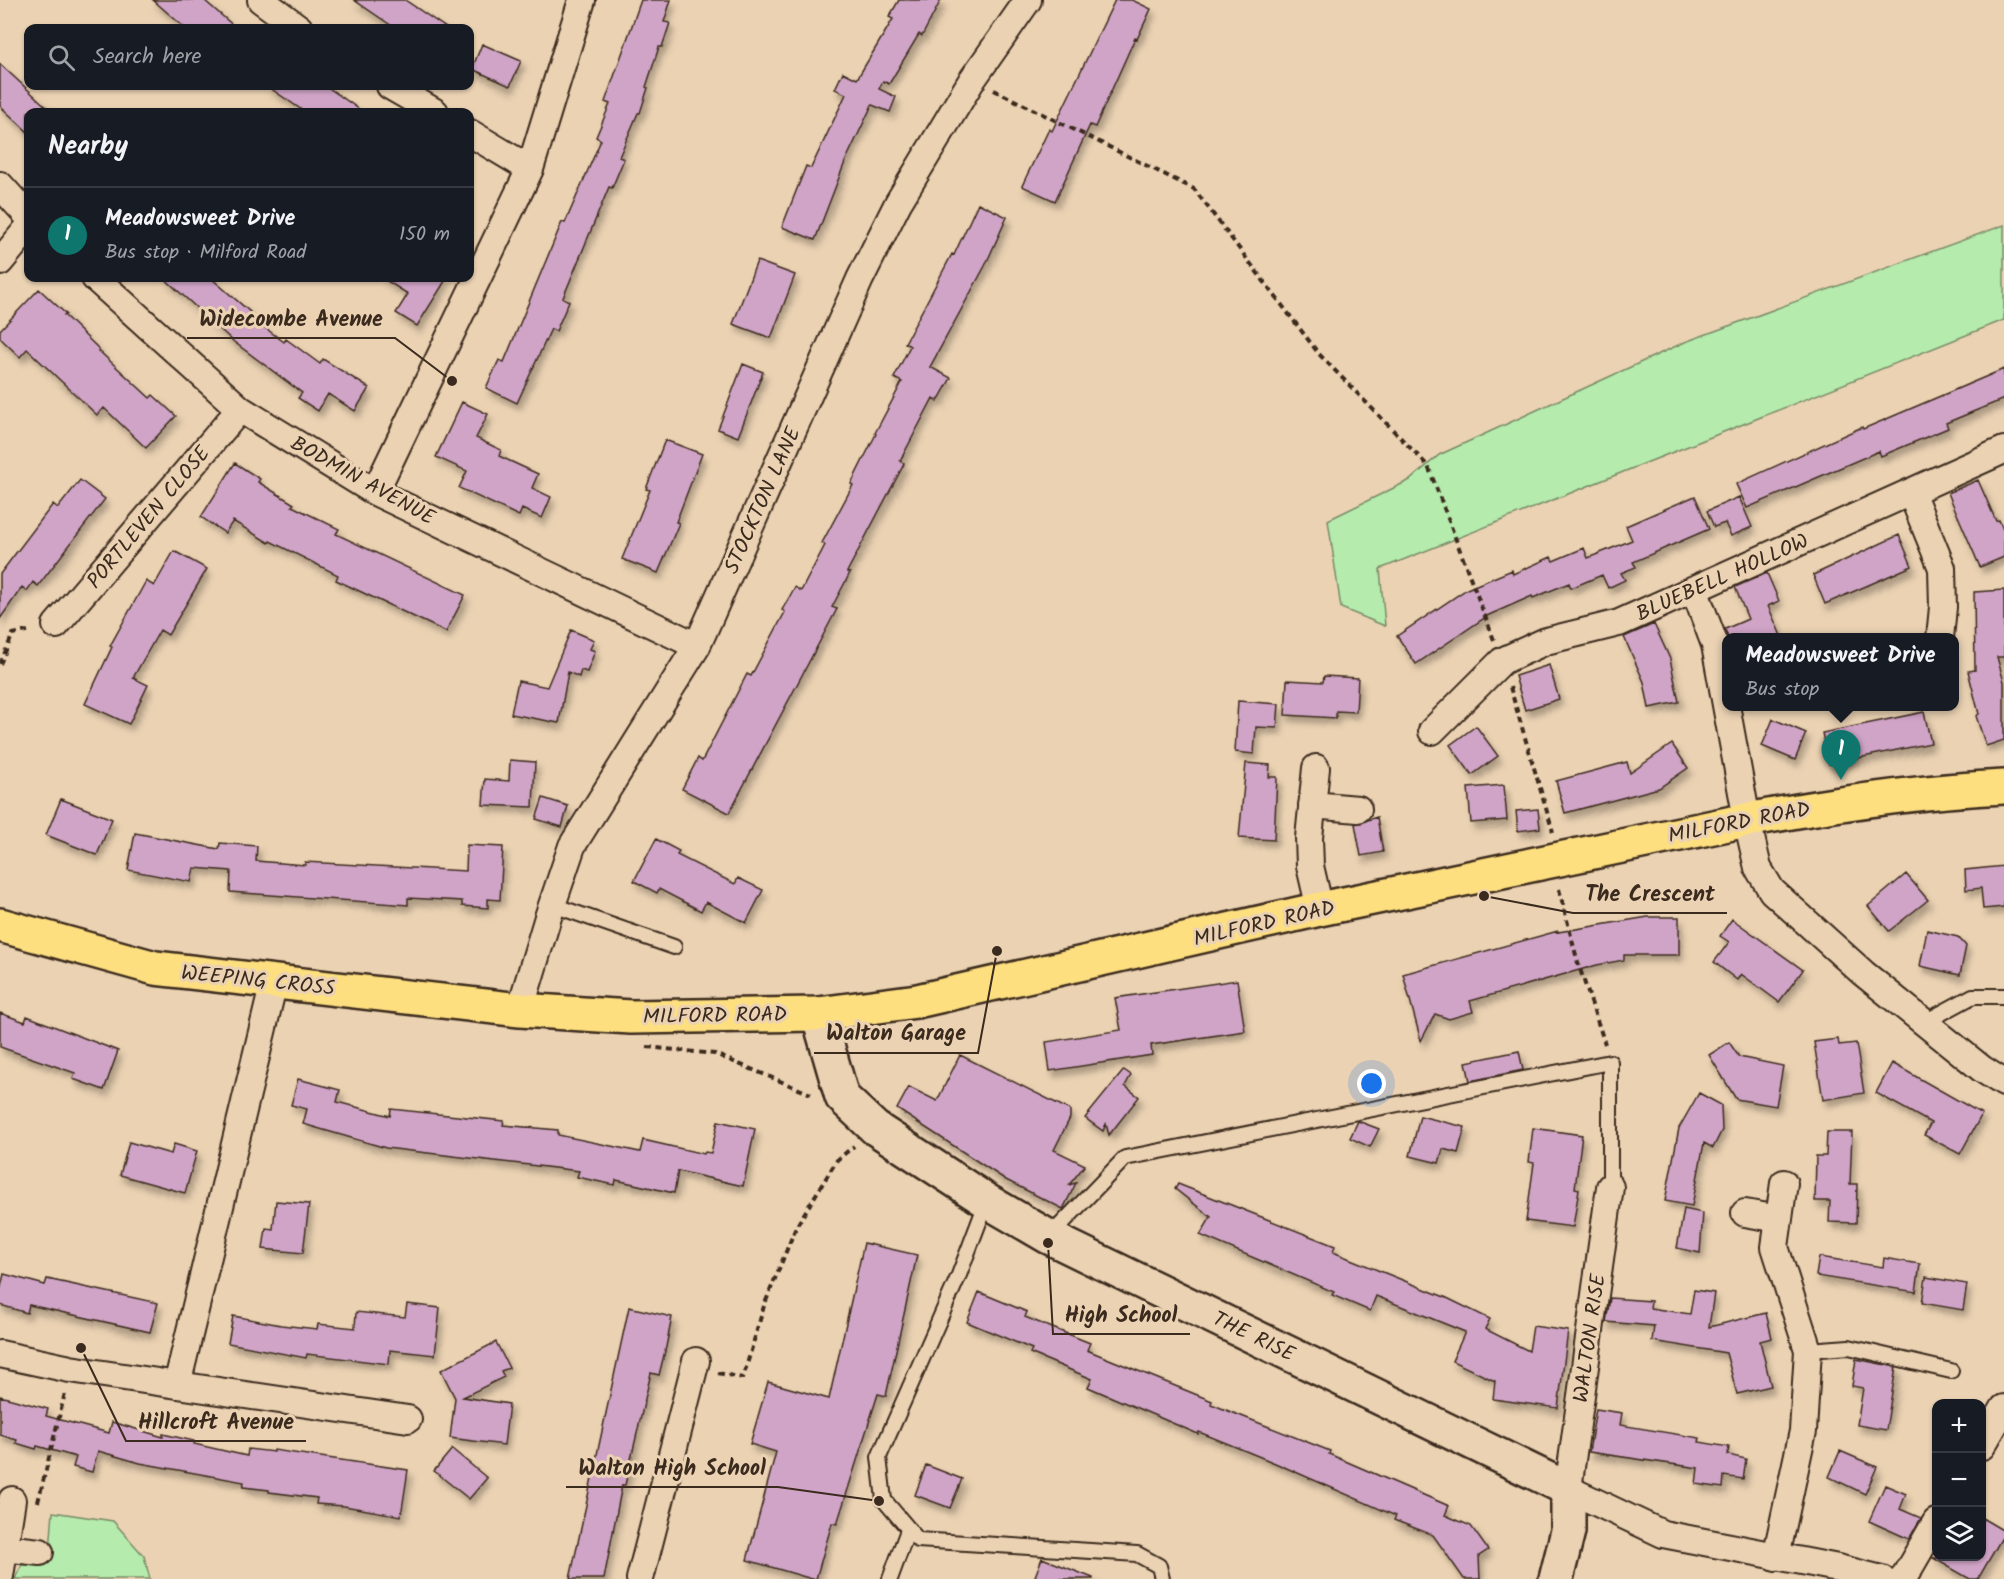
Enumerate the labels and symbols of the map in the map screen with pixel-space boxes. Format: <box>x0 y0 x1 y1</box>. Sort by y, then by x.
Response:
callout: Widecombe Avenue <box>187 298 395 338</box>
text: Widecombe Avenue <box>199 303 383 338</box>
street label: STOCKTON LANE <box>716 421 811 579</box>
street label: BODMIN AVENUE <box>284 428 441 535</box>
street label: PORTLEVEN CLOSE <box>79 439 219 597</box>
street label: BLUEBELL HOLLOW <box>1631 525 1814 631</box>
pin: 1 <box>1822 730 1860 780</box>
street label: MILFORD ROAD <box>1665 794 1813 853</box>
callout: The Crescent <box>1573 873 1727 913</box>
text: The Crescent <box>1585 878 1716 913</box>
street label: MILFORD ROAD <box>1190 892 1338 957</box>
street label: WEEPING CROSS <box>179 957 336 1006</box>
street label: MILFORD ROAD <box>643 999 787 1034</box>
callout: Walton Garage <box>814 1013 978 1053</box>
text: Walton Garage <box>826 1017 966 1052</box>
your location <box>1357 1069 1386 1098</box>
street label: WALTON RISE <box>1565 1271 1616 1405</box>
callout: High School <box>1053 1294 1190 1334</box>
text: High School <box>1065 1299 1177 1334</box>
street label: THE RISE <box>1206 1303 1301 1372</box>
callout: Hillcroft Avenue <box>126 1401 306 1441</box>
text: Hillcroft Avenue <box>138 1406 294 1441</box>
callout: Walton High School <box>566 1447 778 1487</box>
text: Walton High School <box>578 1452 766 1487</box>

